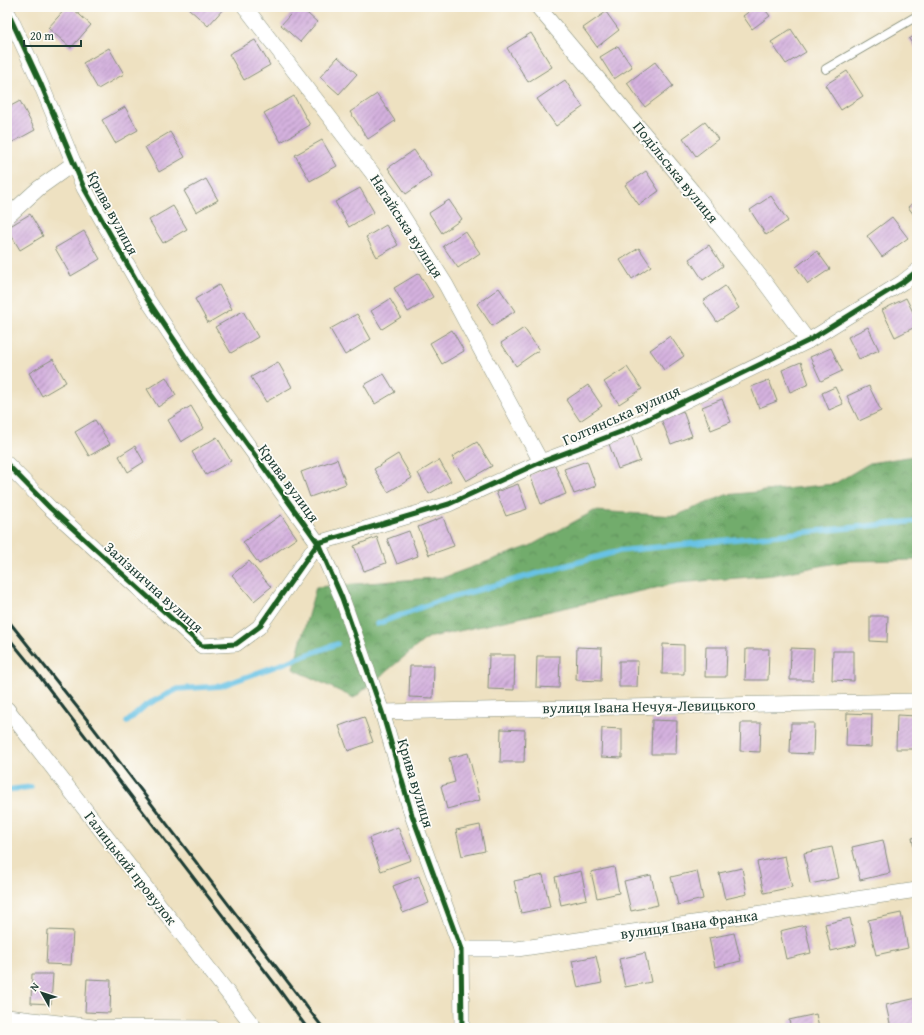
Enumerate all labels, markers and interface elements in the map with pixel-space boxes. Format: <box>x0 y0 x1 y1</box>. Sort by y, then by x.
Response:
scale bar <box>24 22 81 48</box>
text: 20 m <box>30 27 54 44</box>
street label: Подільська вулиця <box>628 117 724 228</box>
street label: Крива вулиця <box>82 167 144 259</box>
street label: Нагайська вулиця <box>366 170 449 282</box>
street label: Голтянська вулиця <box>559 379 684 450</box>
street label: Крива вулиця <box>253 440 325 527</box>
street label: Залізнична вулиця <box>100 537 208 638</box>
street label: вулиця Івана Нечуя-Левицького <box>542 694 756 718</box>
street label: Крива вулиця <box>392 736 440 831</box>
street label: Галицький провулок <box>80 807 182 929</box>
street label: вулиця Івана Франка <box>619 904 760 944</box>
north arrow <box>22 973 62 1013</box>
text: N <box>26 978 43 995</box>

